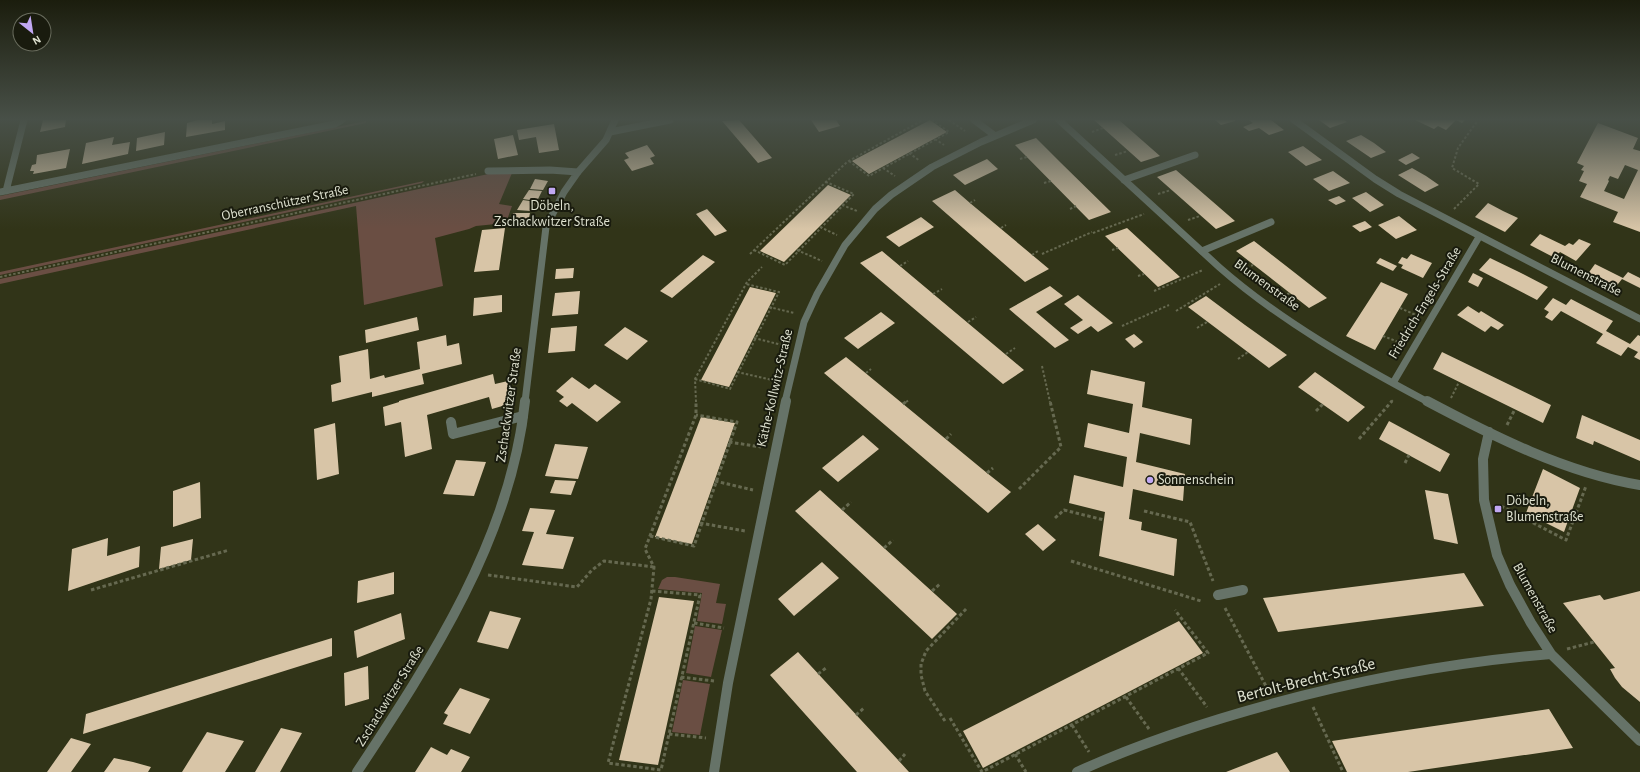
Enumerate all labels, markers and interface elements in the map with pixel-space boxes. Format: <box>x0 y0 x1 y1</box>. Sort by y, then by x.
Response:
north arrow <box>12 12 52 52</box>
text: N <box>31 34 43 47</box>
street label: Oberranschützer Straße <box>220 183 350 223</box>
marker: Döbeln, Zschackwitzer Straße <box>547 186 557 196</box>
place label: Döbeln, Zschackwitzer Straße <box>494 199 610 229</box>
street label: Friedrich-Engels-Straße <box>1386 245 1464 361</box>
street label: Blumenstraße <box>1548 251 1624 299</box>
street label: Blumenstraße <box>1232 257 1302 313</box>
street label: Käthe-Kollwitz-Straße <box>755 328 795 448</box>
street label: Zschackwitzer Straße <box>494 347 524 463</box>
place label: Sonnenschein <box>1158 473 1234 487</box>
marker: Sonnenschein <box>1145 475 1155 485</box>
place label: Döbeln, Blumenstraße <box>1506 494 1584 524</box>
marker: Döbeln, Blumenstraße <box>1493 504 1503 514</box>
street label: Blumenstraße <box>1510 561 1560 635</box>
street label: Zschackwitzer Straße <box>353 643 427 749</box>
street label: Bertolt-Brecht-Straße <box>1235 655 1377 705</box>

